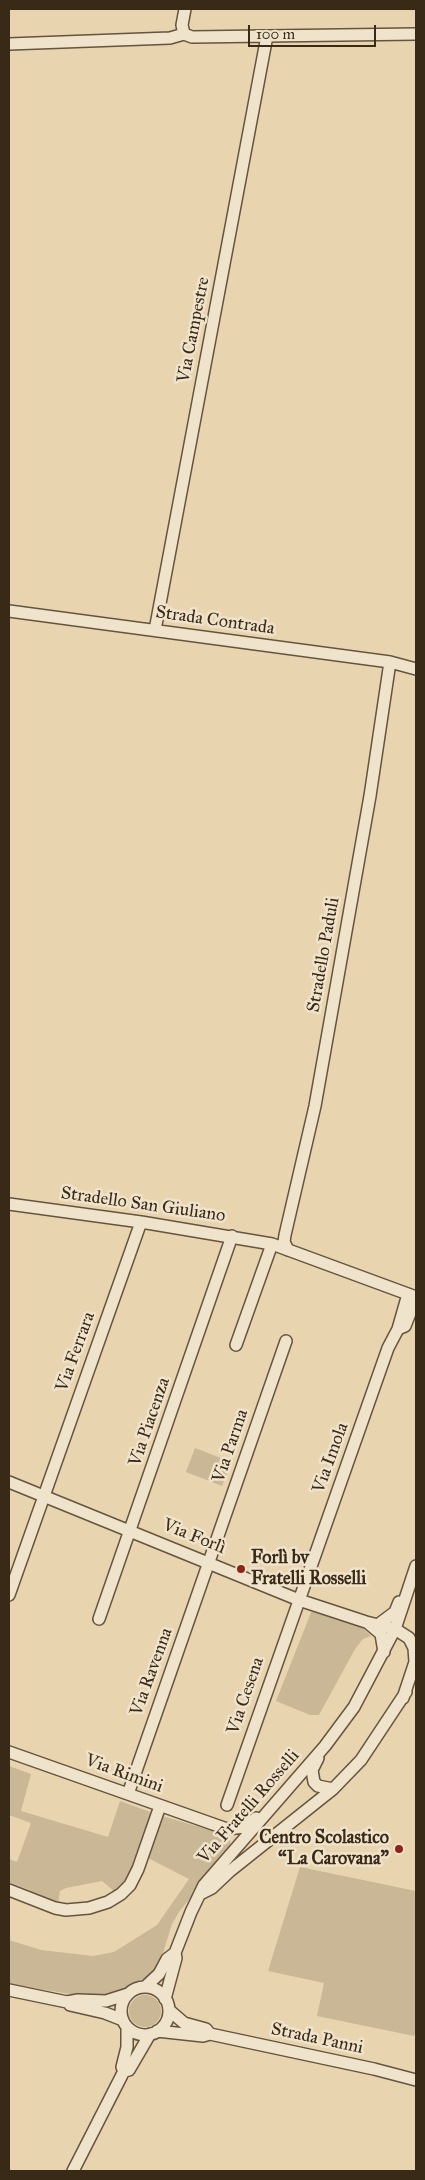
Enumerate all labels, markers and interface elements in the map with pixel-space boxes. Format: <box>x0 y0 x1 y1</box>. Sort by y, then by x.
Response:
scale bar <box>250 15 378 47</box>
text: 100 m <box>256 25 295 43</box>
street label: Via Campestre <box>173 275 215 385</box>
street label: Strada Contrada <box>154 602 276 640</box>
street label: Stradello Paduli <box>303 896 345 1014</box>
street label: Stradello San Giuliano <box>59 1183 227 1227</box>
street label: Via Ferrara <box>52 1309 100 1395</box>
street label: Via Piacenza <box>125 1375 175 1469</box>
street label: Via Parma <box>208 1407 254 1485</box>
street label: Via Imola <box>308 1420 354 1496</box>
street label: Via Forlì <box>159 1515 229 1559</box>
place label: Forlì bv Fratelli Rosselli <box>251 1548 366 1590</box>
marker: Forlì bv Fratelli Rosselli <box>235 1563 247 1575</box>
street label: Via Ravenna <box>126 1625 178 1719</box>
street label: Via Cesena <box>223 1655 269 1737</box>
street label: Via Fratelli Rosselli <box>194 1746 304 1868</box>
street label: Via Rimini <box>82 1750 166 1798</box>
place label: Centro Scolastico “La Carovana” <box>259 1828 389 1870</box>
marker: Centro Scolastico “La Carovana” <box>393 1843 405 1855</box>
street label: Strada Panni <box>269 2019 365 2059</box>

